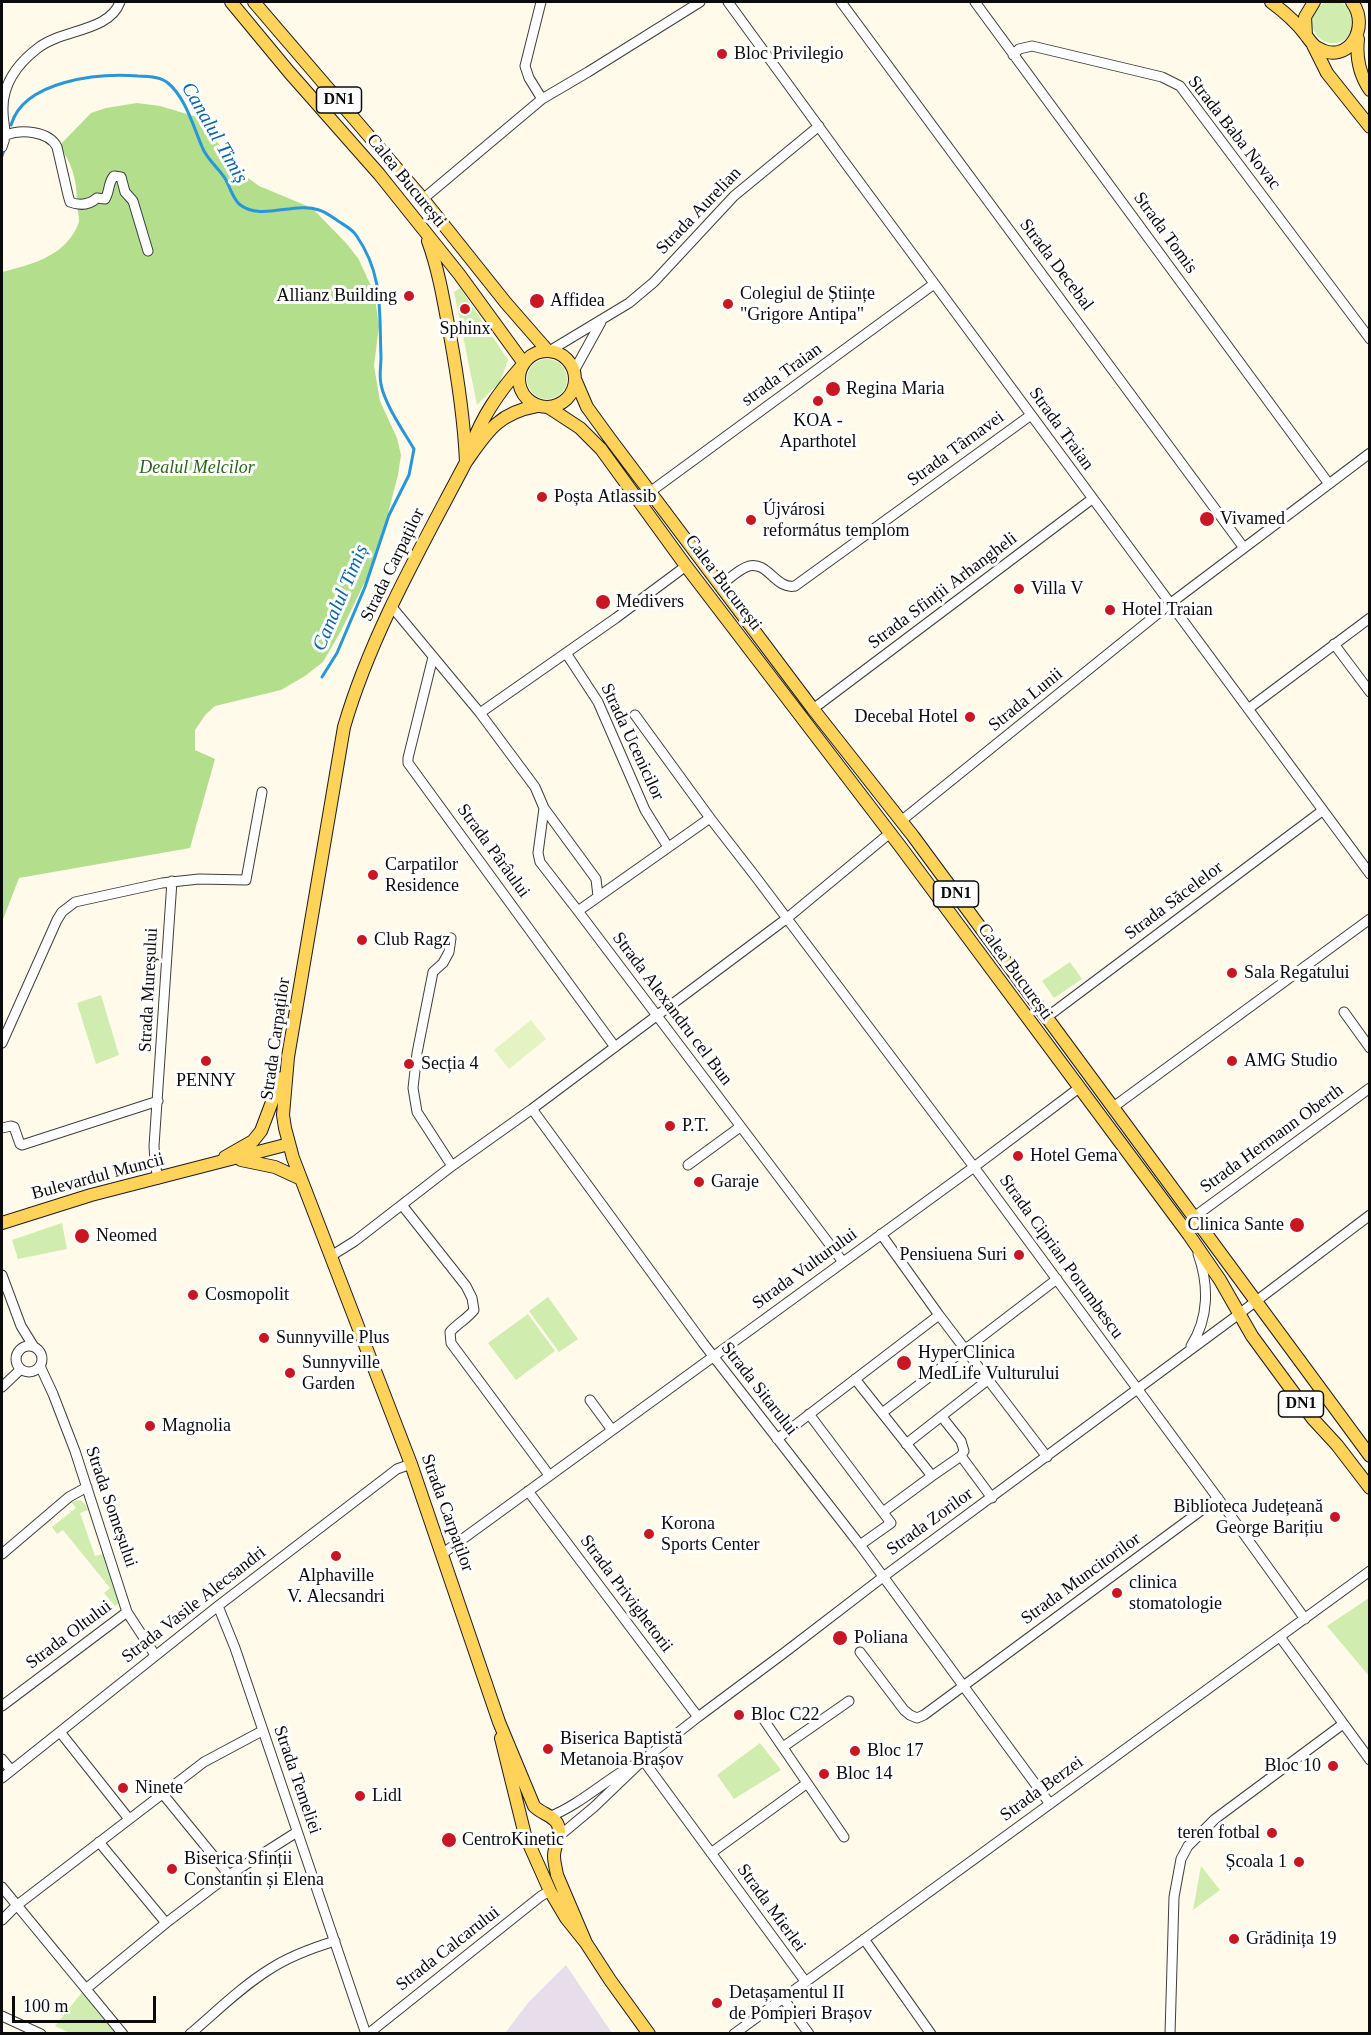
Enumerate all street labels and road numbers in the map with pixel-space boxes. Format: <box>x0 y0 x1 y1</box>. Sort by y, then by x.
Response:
street label: Strada Baba Novac <box>1183 72 1285 194</box>
road number: DN1 <box>316 87 362 113</box>
street label: Calea București <box>362 130 450 232</box>
street label: Strada Aurelian <box>652 163 746 259</box>
street label: Strada Tomis <box>1128 188 1202 278</box>
street label: Strada Decebal <box>1014 215 1098 315</box>
street label: strada Traian <box>738 339 826 411</box>
street label: Strada Traian <box>1024 383 1098 475</box>
street label: Strada Târnavei <box>903 407 1009 491</box>
street label: Strada Carpaților <box>356 505 430 625</box>
street label: Strada Sfinții Arhangheli <box>864 528 1022 654</box>
street label: Calea București <box>680 531 766 635</box>
street label: Strada Lunii <box>984 663 1068 737</box>
street label: Strada Ucenicilor <box>595 680 669 804</box>
street label: Strada Pârâului <box>452 800 534 902</box>
street label: Strada Săcelelor <box>1121 857 1227 945</box>
road number: DN1 <box>934 881 978 907</box>
street label: Calea București <box>973 919 1057 1025</box>
street label: Strada Mureșului <box>135 927 163 1053</box>
street label: Strada Alexandru cel Bun <box>607 928 737 1090</box>
street label: Strada Carpaților <box>257 976 295 1102</box>
street label: Strada Hermann Oberth <box>1196 1080 1348 1198</box>
street label: Bulevardul Muncii <box>29 1149 167 1205</box>
street label: Strada Ciprian Porumbescu <box>994 1171 1128 1343</box>
street label: Strada Vulturului <box>748 1224 862 1314</box>
street label: Strada Sitarului <box>716 1338 802 1440</box>
road number: DN1 <box>1278 1391 1324 1417</box>
street label: Strada Someșului <box>80 1444 142 1570</box>
street label: Strada Carpaților <box>416 1451 478 1575</box>
street label: Strada Zorilor <box>883 1483 977 1561</box>
street label: Strada Muncitorilor <box>1017 1528 1145 1630</box>
street label: Strada Privighetorii <box>575 1531 677 1657</box>
street label: Strada Vasile Alecsandri <box>118 1542 270 1668</box>
street label: Strada Oltului <box>22 1596 116 1674</box>
street label: Strada Temeliei <box>268 1723 326 1837</box>
street label: Strada Berzei <box>996 1752 1088 1826</box>
street label: Strada Mierlei <box>732 1860 810 1956</box>
street label: Strada Calcarului <box>392 1902 504 1996</box>

